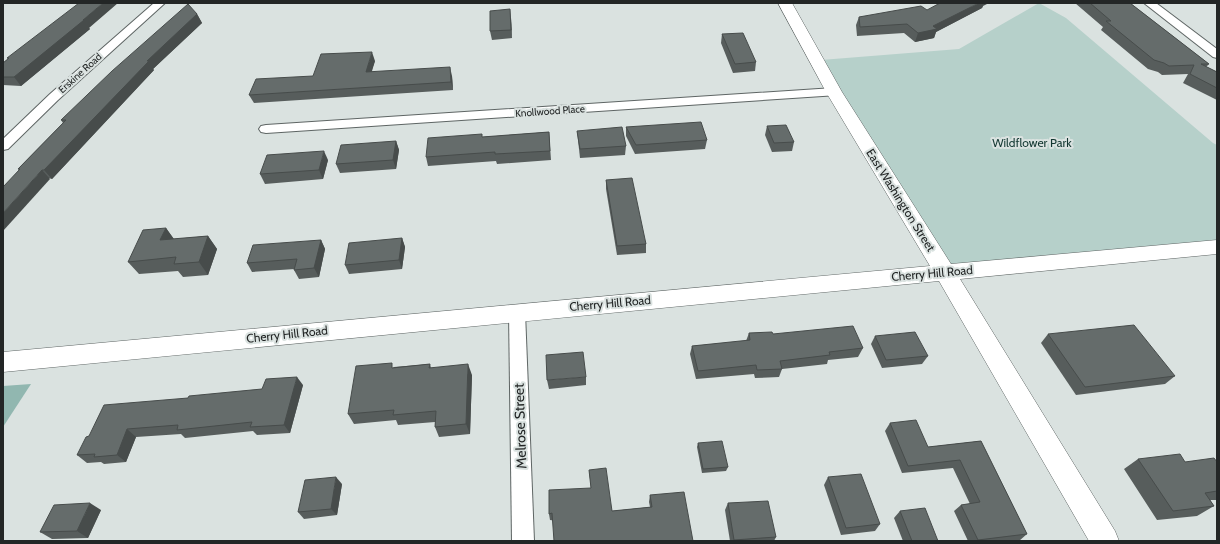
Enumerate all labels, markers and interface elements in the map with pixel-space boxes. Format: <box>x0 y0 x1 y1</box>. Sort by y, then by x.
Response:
street label: Erskine Road <box>56 50 104 96</box>
street label: Knollwood Place <box>515 102 585 120</box>
park label: Wildflower Park <box>992 135 1072 150</box>
street label: East Washington Street <box>863 146 939 254</box>
street label: Cherry Hill Road <box>891 262 973 284</box>
street label: Cherry Hill Road <box>569 292 651 314</box>
street label: Cherry Hill Road <box>246 322 328 346</box>
street label: Melrose Street <box>510 383 530 469</box>

